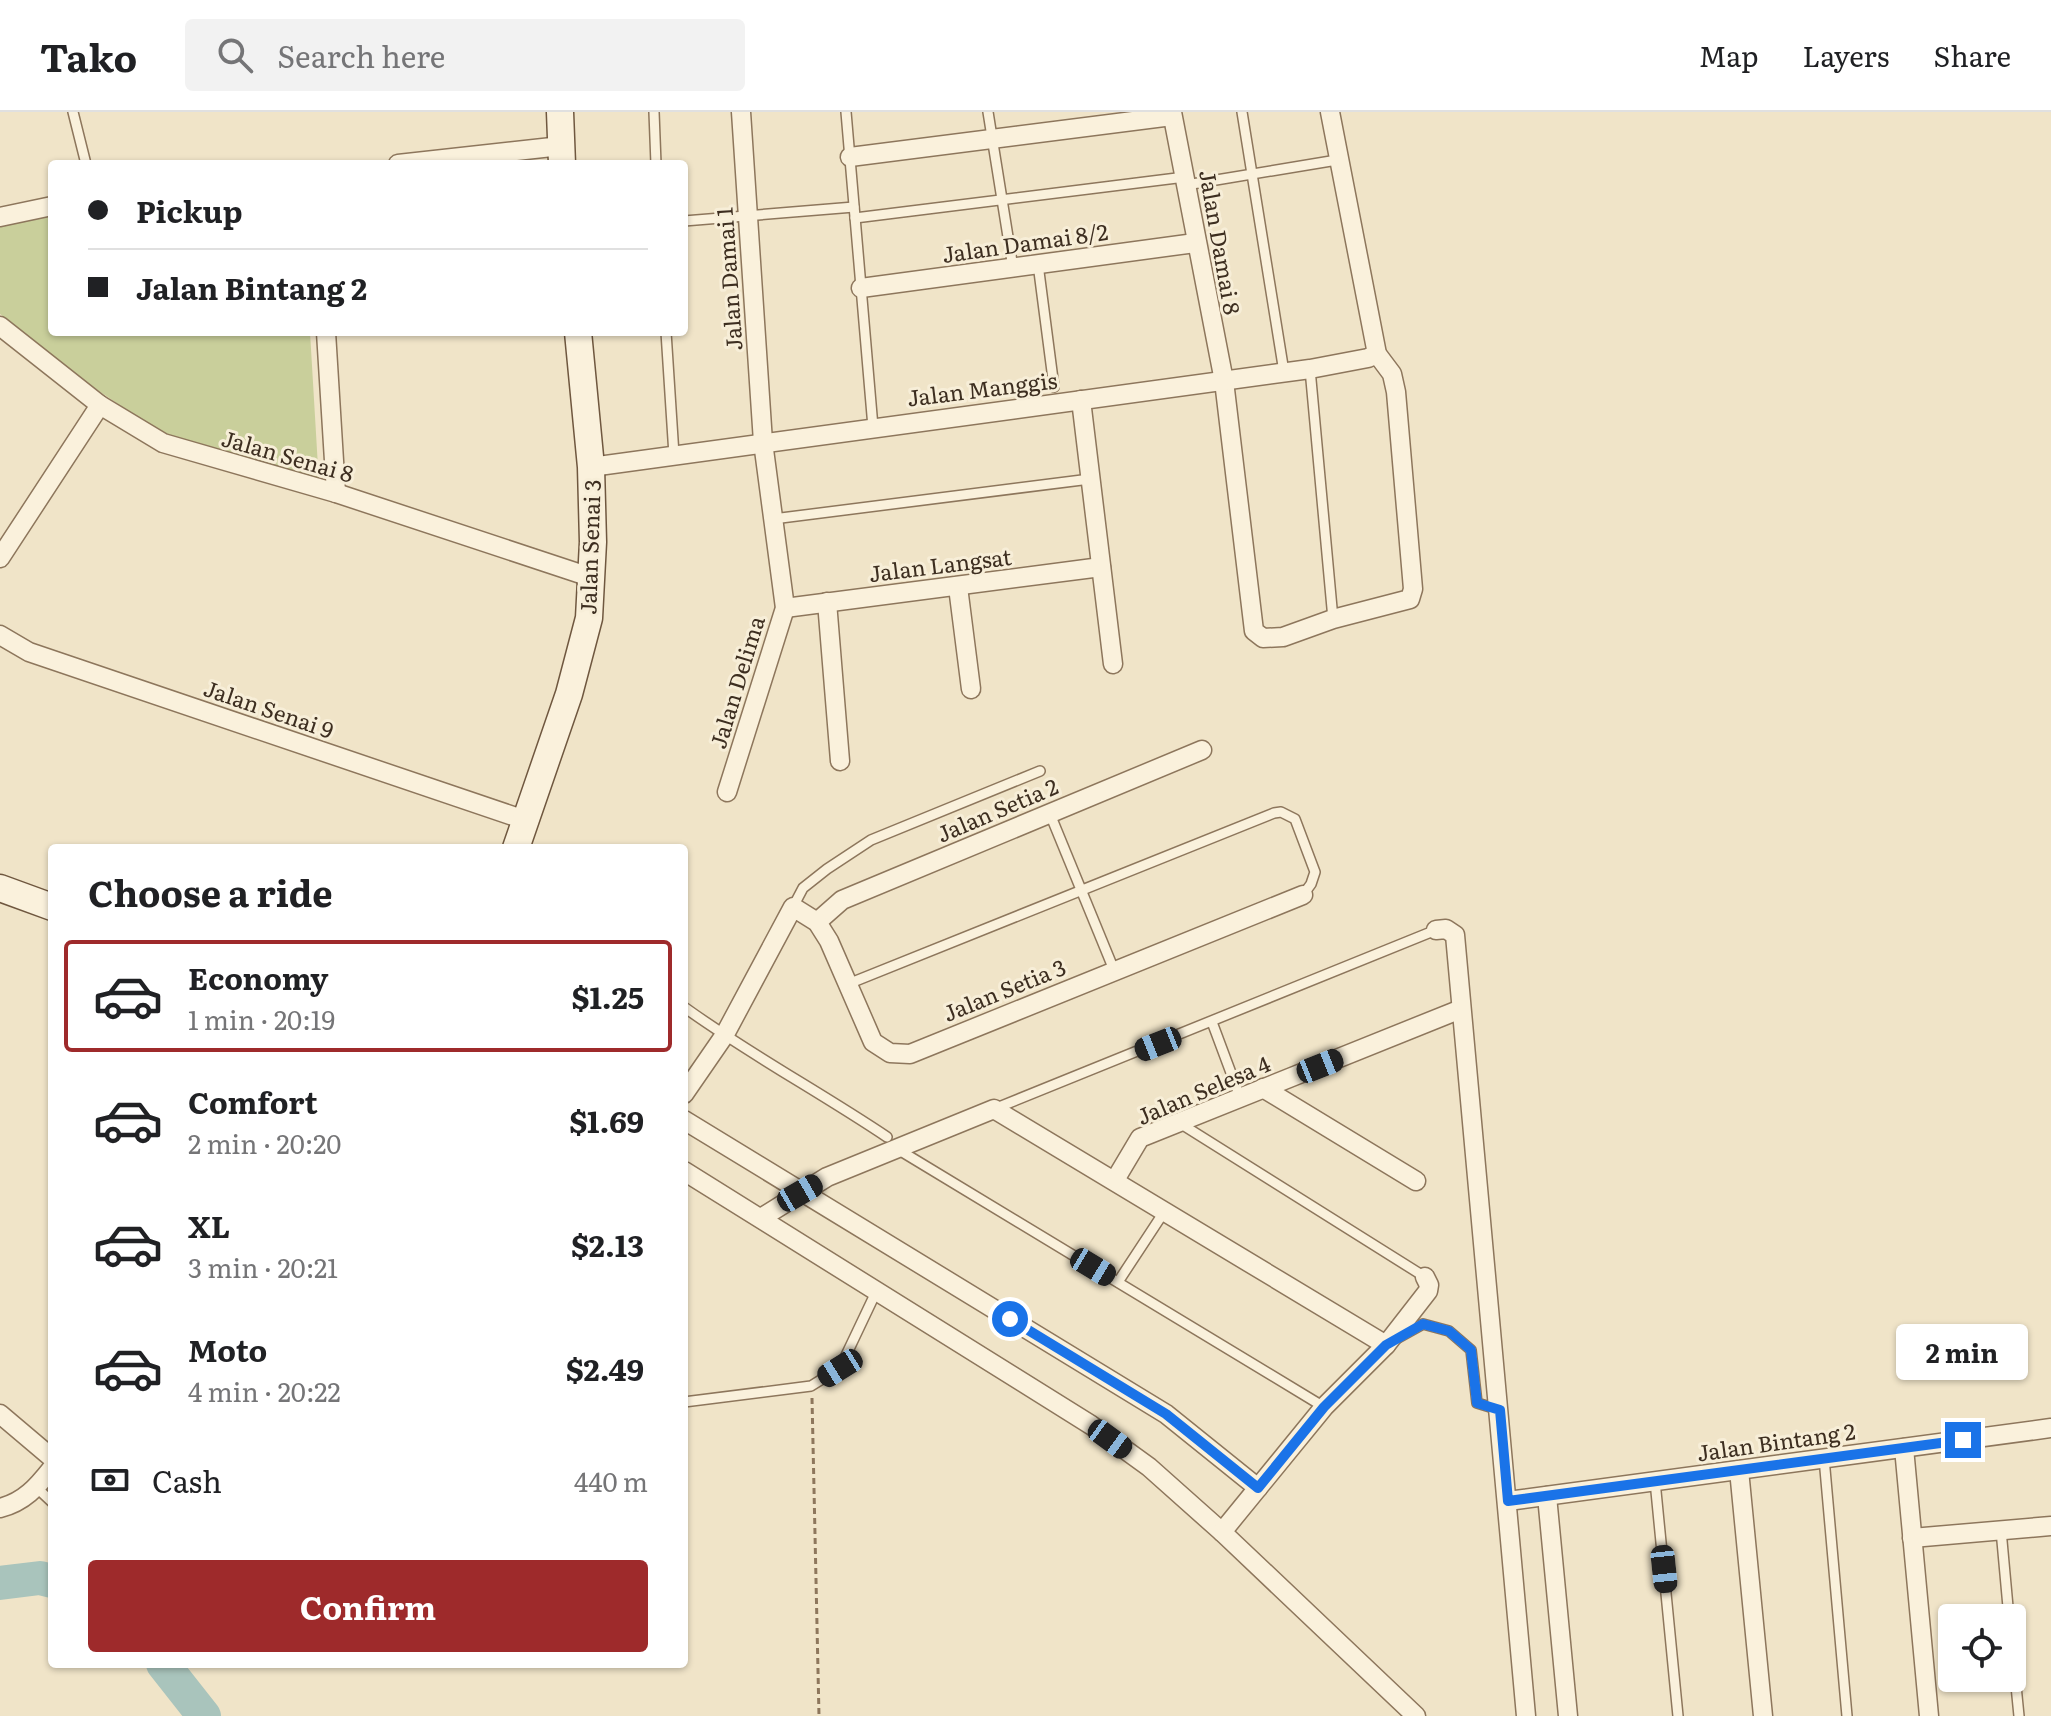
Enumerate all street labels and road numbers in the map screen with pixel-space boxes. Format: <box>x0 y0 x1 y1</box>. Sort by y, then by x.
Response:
street label: Jalan Damai 8 <box>1192 167 1250 317</box>
street label: Jalan Damai 1 <box>707 206 749 352</box>
street label: Jalan Damai 8/2 <box>940 214 1110 270</box>
street label: Jalan Manggis <box>905 362 1059 414</box>
street label: Jalan Senai 8 <box>218 420 358 490</box>
street label: Jalan Senai 3 <box>570 479 608 615</box>
street label: Jalan Langsat <box>867 539 1013 589</box>
street label: Jalan Delima <box>700 612 772 752</box>
street label: Jalan Senai 9 <box>200 670 338 746</box>
street label: Jalan Setia 2 <box>931 769 1063 849</box>
street label: Jalan Setia 3 <box>938 949 1070 1029</box>
street label: Jalan Selesa 4 <box>1131 1046 1275 1132</box>
street label: Jalan Bintang 2 <box>1695 1414 1857 1468</box>

